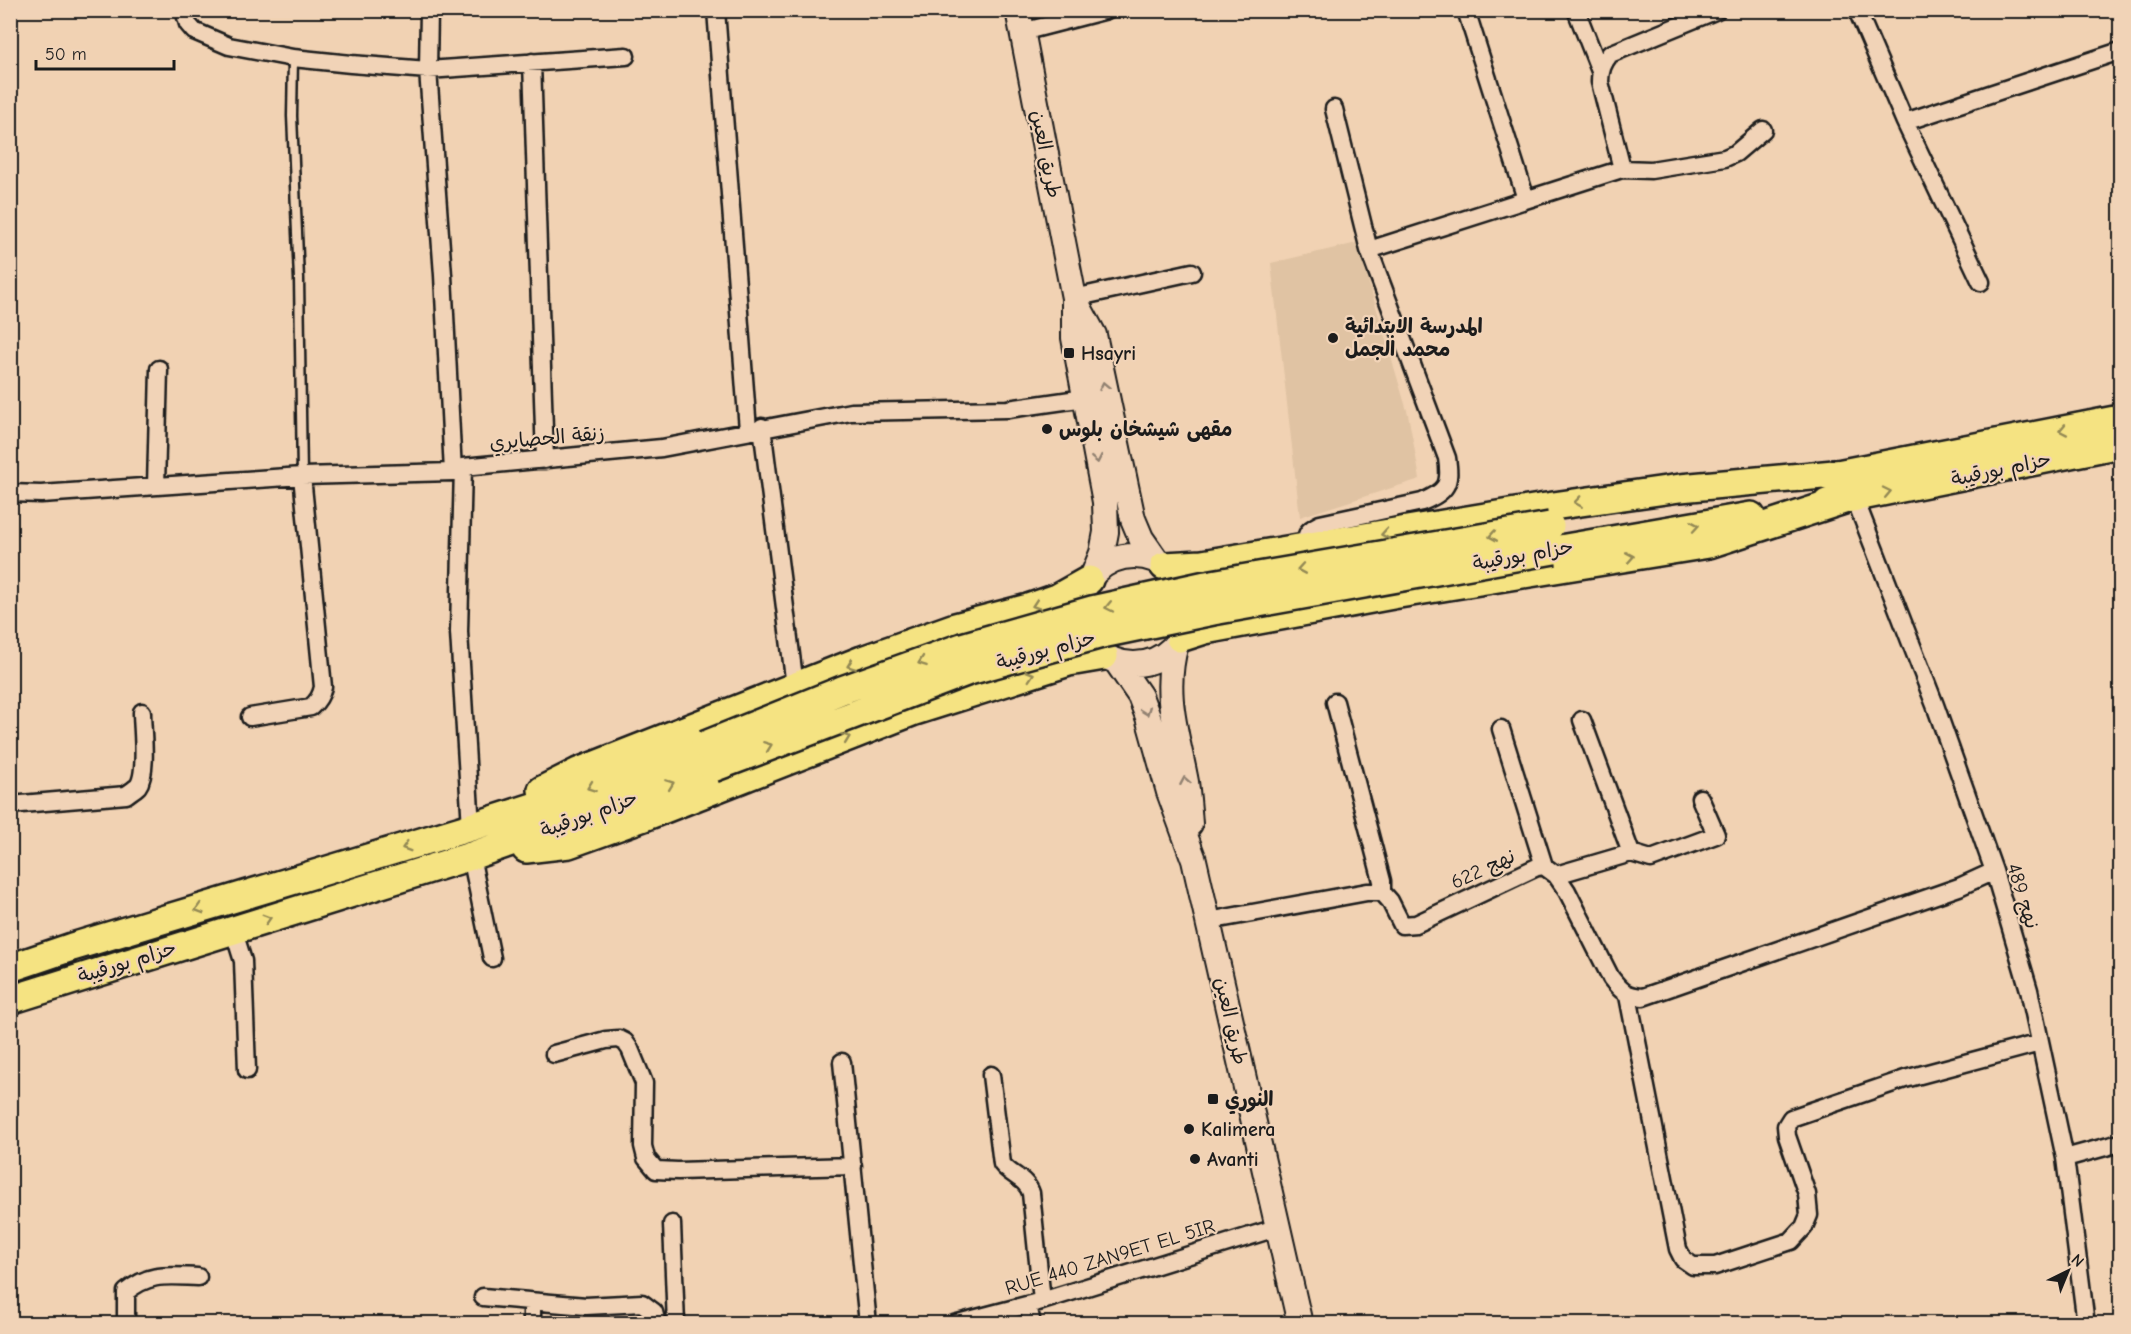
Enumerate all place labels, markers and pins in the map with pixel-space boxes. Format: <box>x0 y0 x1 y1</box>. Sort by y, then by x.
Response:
place label: المدرسة الابتدائية محمد الجمل <box>1345 315 1483 361</box>
marker: المدرسة الابتدائية محمد الجمل <box>1326 331 1340 345</box>
place label: Hsayri <box>1081 342 1136 365</box>
marker: Hsayri <box>1062 346 1076 360</box>
place label: مقهى شيشخان بلوس <box>1059 418 1232 443</box>
marker: مقهى شيشخان بلوس <box>1040 422 1054 436</box>
place label: النوري <box>1225 1088 1273 1115</box>
marker: النوري <box>1206 1092 1220 1106</box>
place label: Kalimera <box>1201 1118 1275 1141</box>
marker: Kalimera <box>1182 1122 1196 1136</box>
place label: Avanti <box>1207 1148 1259 1171</box>
marker: Avanti <box>1188 1152 1202 1166</box>

